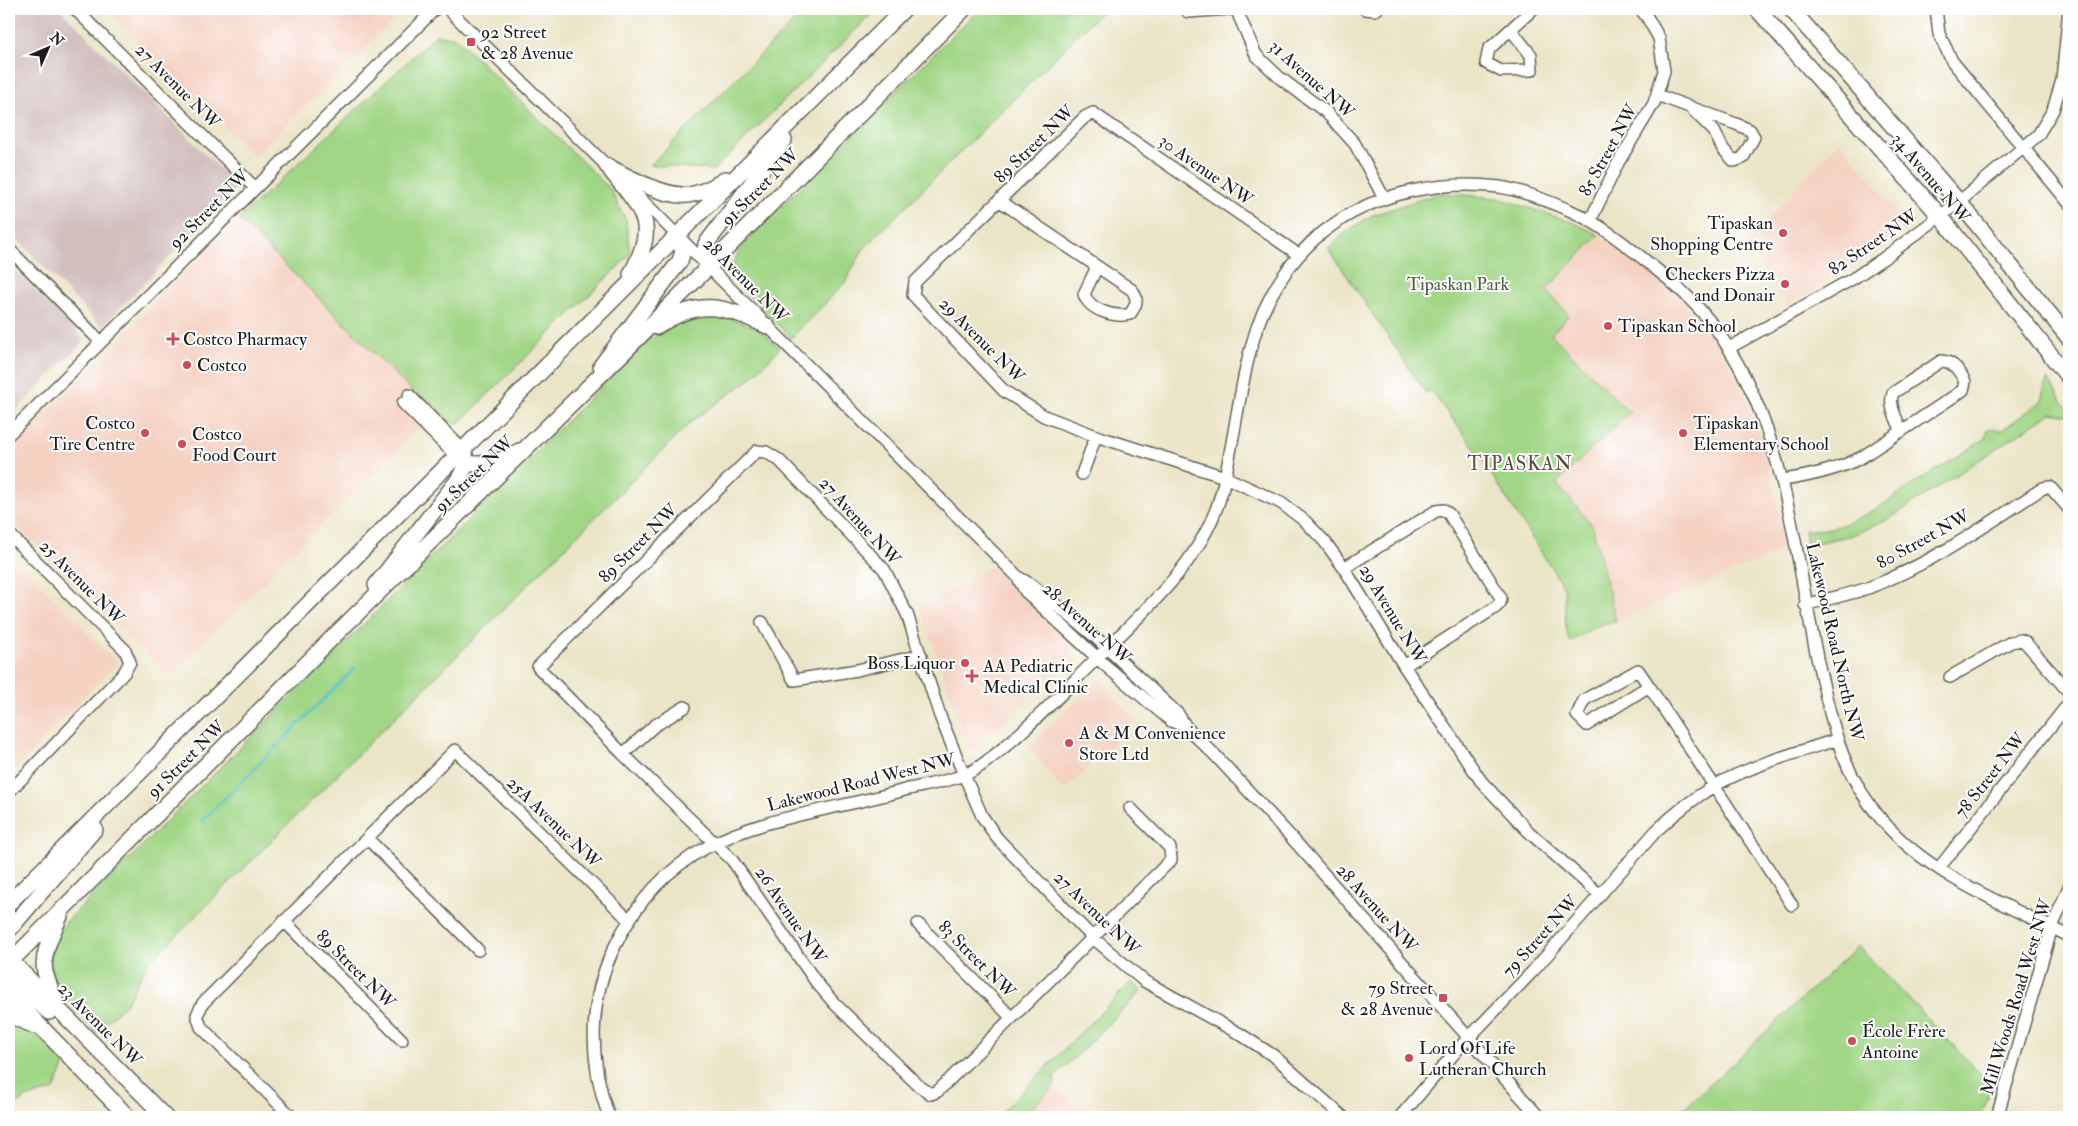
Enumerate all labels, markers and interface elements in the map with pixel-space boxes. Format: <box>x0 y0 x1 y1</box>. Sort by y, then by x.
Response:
place label: 92 Street & 28 Avenue <box>479 21 574 65</box>
north arrow <box>22 22 72 72</box>
text: N <box>46 28 68 50</box>
street label: 31 Avenue NW <box>1264 35 1360 124</box>
marker: 92 Street & 28 Avenue <box>465 36 477 48</box>
street label: 27 Avenue NW <box>130 39 226 134</box>
street label: 89 Street NW <box>989 100 1080 188</box>
street label: 85 Street NW <box>1574 100 1643 200</box>
street label: 30 Avenue NW <box>1154 129 1258 212</box>
street label: 34 Avenue NW <box>1886 129 1975 229</box>
street label: 91 Street NW <box>715 143 805 233</box>
street label: 92 Street NW <box>163 164 255 256</box>
street label: 82 Street NW <box>1824 204 1923 281</box>
place label: Tipaskan Shopping Centre <box>1650 212 1773 256</box>
marker: Tipaskan Shopping Centre <box>1777 227 1789 239</box>
street label: 28 Avenue NW <box>698 233 794 328</box>
place label: Checkers Pizza and Donair <box>1665 263 1776 307</box>
park label: Tipaskan Park <box>1407 273 1509 296</box>
marker: Checkers Pizza and Donair <box>1779 278 1791 290</box>
street label: 29 Avenue NW <box>934 292 1030 389</box>
place label: Tipaskan School <box>1618 315 1736 338</box>
marker: Tipaskan School <box>1602 320 1614 332</box>
place label: Costco Pharmacy <box>183 328 308 351</box>
marker: Costco Pharmacy <box>167 333 179 345</box>
place label: Costco <box>197 354 247 377</box>
marker: Costco <box>181 359 193 371</box>
place label: Costco Tire Centre <box>49 412 135 456</box>
place label: Tipaskan Elementary School <box>1693 412 1829 456</box>
place label: Costco Food Court <box>192 423 277 467</box>
marker: Costco Tire Centre <box>139 427 151 439</box>
marker: Tipaskan Elementary School <box>1677 427 1689 439</box>
street label: 91 Street NW <box>429 431 519 519</box>
marker: Costco Food Court <box>176 438 188 450</box>
district label: TIPASKAN <box>1467 452 1573 476</box>
street label: 27 Avenue NW <box>814 472 906 571</box>
street label: 89 Street NW <box>594 498 683 588</box>
street label: 80 Street NW <box>1873 504 1974 574</box>
street label: 25 Avenue NW <box>34 535 130 630</box>
street label: Lakewood Road North NW <box>1800 540 1869 744</box>
street label: 29 Avenue NW <box>1354 560 1432 669</box>
street label: 28 Avenue NW <box>1037 577 1136 670</box>
place label: Boss Liquor <box>867 652 955 675</box>
place label: AA Pediatric Medical Clinic <box>982 655 1088 699</box>
marker: Boss Liquor <box>959 657 971 669</box>
marker: AA Pediatric Medical Clinic <box>965 669 979 683</box>
street label: 91 Street NW <box>141 715 231 805</box>
place label: A & M Convenience Store Ltd <box>1078 722 1226 766</box>
street label: 78 Street NW <box>1950 727 2031 823</box>
marker: A & M Convenience Store Ltd <box>1063 737 1075 749</box>
street label: Lakewood Road West NW <box>765 748 958 817</box>
street label: 25A Avenue NW <box>502 772 606 874</box>
street label: 28 Avenue NW <box>1331 859 1423 958</box>
street label: 26 Avenue NW <box>750 862 832 969</box>
street label: 27 Avenue NW <box>1049 866 1145 961</box>
street label: 79 Street NW <box>1497 890 1584 982</box>
street label: Mill Woods Road West NW <box>1976 896 2057 1098</box>
street label: 83 Street NW <box>933 916 1021 1004</box>
street label: 89 Street NW <box>311 925 401 1014</box>
street label: 23 Avenue NW <box>53 977 147 1072</box>
place label: 79 Street & 28 Avenue <box>1341 977 1433 1021</box>
marker: 79 Street & 28 Avenue <box>1437 992 1449 1004</box>
place label: École Frère Antoine <box>1861 1020 1946 1064</box>
marker: École Frère Antoine <box>1846 1035 1858 1047</box>
place label: Lord Of Life Lutheran Church <box>1419 1037 1547 1081</box>
marker: Lord Of Life Lutheran Church <box>1403 1052 1415 1064</box>

